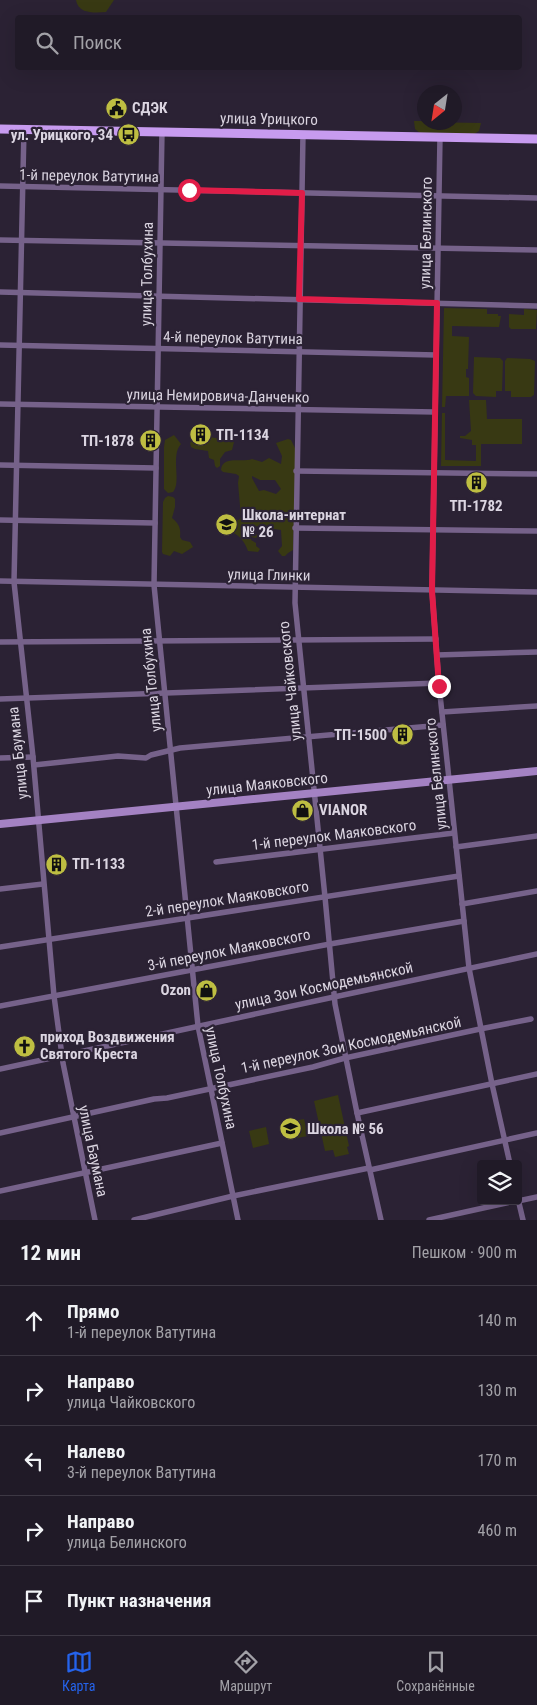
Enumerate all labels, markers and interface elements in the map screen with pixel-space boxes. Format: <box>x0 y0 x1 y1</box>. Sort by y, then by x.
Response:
search box <box>15 15 522 70</box>
icon: search <box>33 29 61 57</box>
text: Поиск <box>73 31 122 54</box>
north arrow <box>417 85 462 130</box>
public building icon: СДЭК <box>104 96 128 120</box>
place label: СДЭК <box>132 99 168 117</box>
street label: улица Урицкого <box>220 109 318 129</box>
bus stop icon: ул. Урицкого, 34 <box>117 123 141 147</box>
place label: ул. Урицкого, 34 <box>11 126 113 144</box>
street label: 1-й переулок Ватутина <box>19 166 159 186</box>
street label: улица Белинского <box>416 177 436 289</box>
route start <box>178 179 201 202</box>
street label: улица Толбухина <box>137 222 157 326</box>
street label: 4-й переулок Ватутина <box>163 328 303 348</box>
street label: улица Немировича-Данченко <box>126 385 310 407</box>
building icon: ТП-1134 <box>188 423 212 447</box>
place label: ТП-1134 <box>216 426 270 444</box>
building icon: ТП-1878 <box>138 429 162 453</box>
place label: ТП-1878 <box>81 432 134 450</box>
building icon: ТП-1782 <box>464 471 488 495</box>
place label: ТП-1782 <box>449 497 503 515</box>
place label: Школа-интернат № 26 <box>242 506 346 541</box>
school or university icon: Школа-интернат № 26 <box>214 512 238 536</box>
street label: улица Глинки <box>227 565 311 585</box>
street label: улица Чайковского <box>275 620 305 742</box>
street label: улица Толбухина <box>137 627 165 733</box>
route end <box>428 675 451 698</box>
street label: улица Баумана <box>4 706 32 800</box>
street label: улица Белинского <box>421 717 451 831</box>
building icon: ТП-1500 <box>391 723 415 747</box>
place label: ТП-1500 <box>334 726 387 744</box>
street label: улица Маяковского <box>205 769 329 799</box>
shop icon: VIANOR <box>291 798 315 822</box>
place label: VIANOR <box>319 801 367 819</box>
street label: 1-й переулок Маяковского <box>251 816 417 854</box>
building icon: ТП-1133 <box>44 852 68 876</box>
place label: ТП-1133 <box>72 855 125 873</box>
street label: 2-й переулок Маяковского <box>144 877 310 921</box>
street label: 3-й переулок Маяковского <box>146 925 312 975</box>
street label: улица Зои Космодемьянской <box>233 958 415 1014</box>
shop icon: Ozon <box>195 978 219 1002</box>
place label: Ozon <box>160 981 191 999</box>
street label: 1-й переулок Зои Космодемьянской <box>239 1013 463 1077</box>
street label: улица Толбухина <box>201 1025 241 1131</box>
place label: приход Воздвижения Святого Креста <box>40 1028 175 1063</box>
church icon: приход Воздвижения Святого Креста <box>12 1034 36 1058</box>
street label: улица Баумана <box>75 1104 111 1198</box>
school or university icon: Школа № 56 <box>279 1117 303 1141</box>
place label: Школа № 56 <box>307 1120 384 1138</box>
map controls <box>477 1160 522 1205</box>
button: layers <box>477 1160 522 1205</box>
text: 12 мин <box>20 1241 81 1265</box>
text: Пешком · 900 m <box>412 1243 517 1262</box>
text: Прямо <box>67 1300 120 1323</box>
icon: ahead <box>20 1307 48 1335</box>
text: 140 m <box>478 1311 517 1330</box>
text: 1-й переулок Ватутина <box>67 1323 216 1342</box>
text: Направо <box>67 1370 134 1393</box>
icon: right <box>20 1377 48 1405</box>
text: 130 m <box>478 1381 517 1400</box>
text: улица Чайковского <box>67 1393 195 1412</box>
text: Налево <box>67 1440 125 1463</box>
icon: left <box>20 1447 48 1475</box>
text: 170 m <box>478 1451 517 1470</box>
text: 3-й переулок Ватутина <box>67 1463 216 1482</box>
text: Направо <box>67 1510 134 1533</box>
icon: right <box>20 1517 48 1545</box>
text: 460 m <box>478 1521 517 1540</box>
text: улица Белинского <box>67 1533 187 1552</box>
icon: arrive <box>20 1587 48 1615</box>
text: Пункт назначения <box>67 1589 211 1612</box>
tab: Карта <box>62 1648 96 1694</box>
tab: Маршрут <box>220 1648 272 1694</box>
tab: Сохранённые <box>396 1648 475 1694</box>

